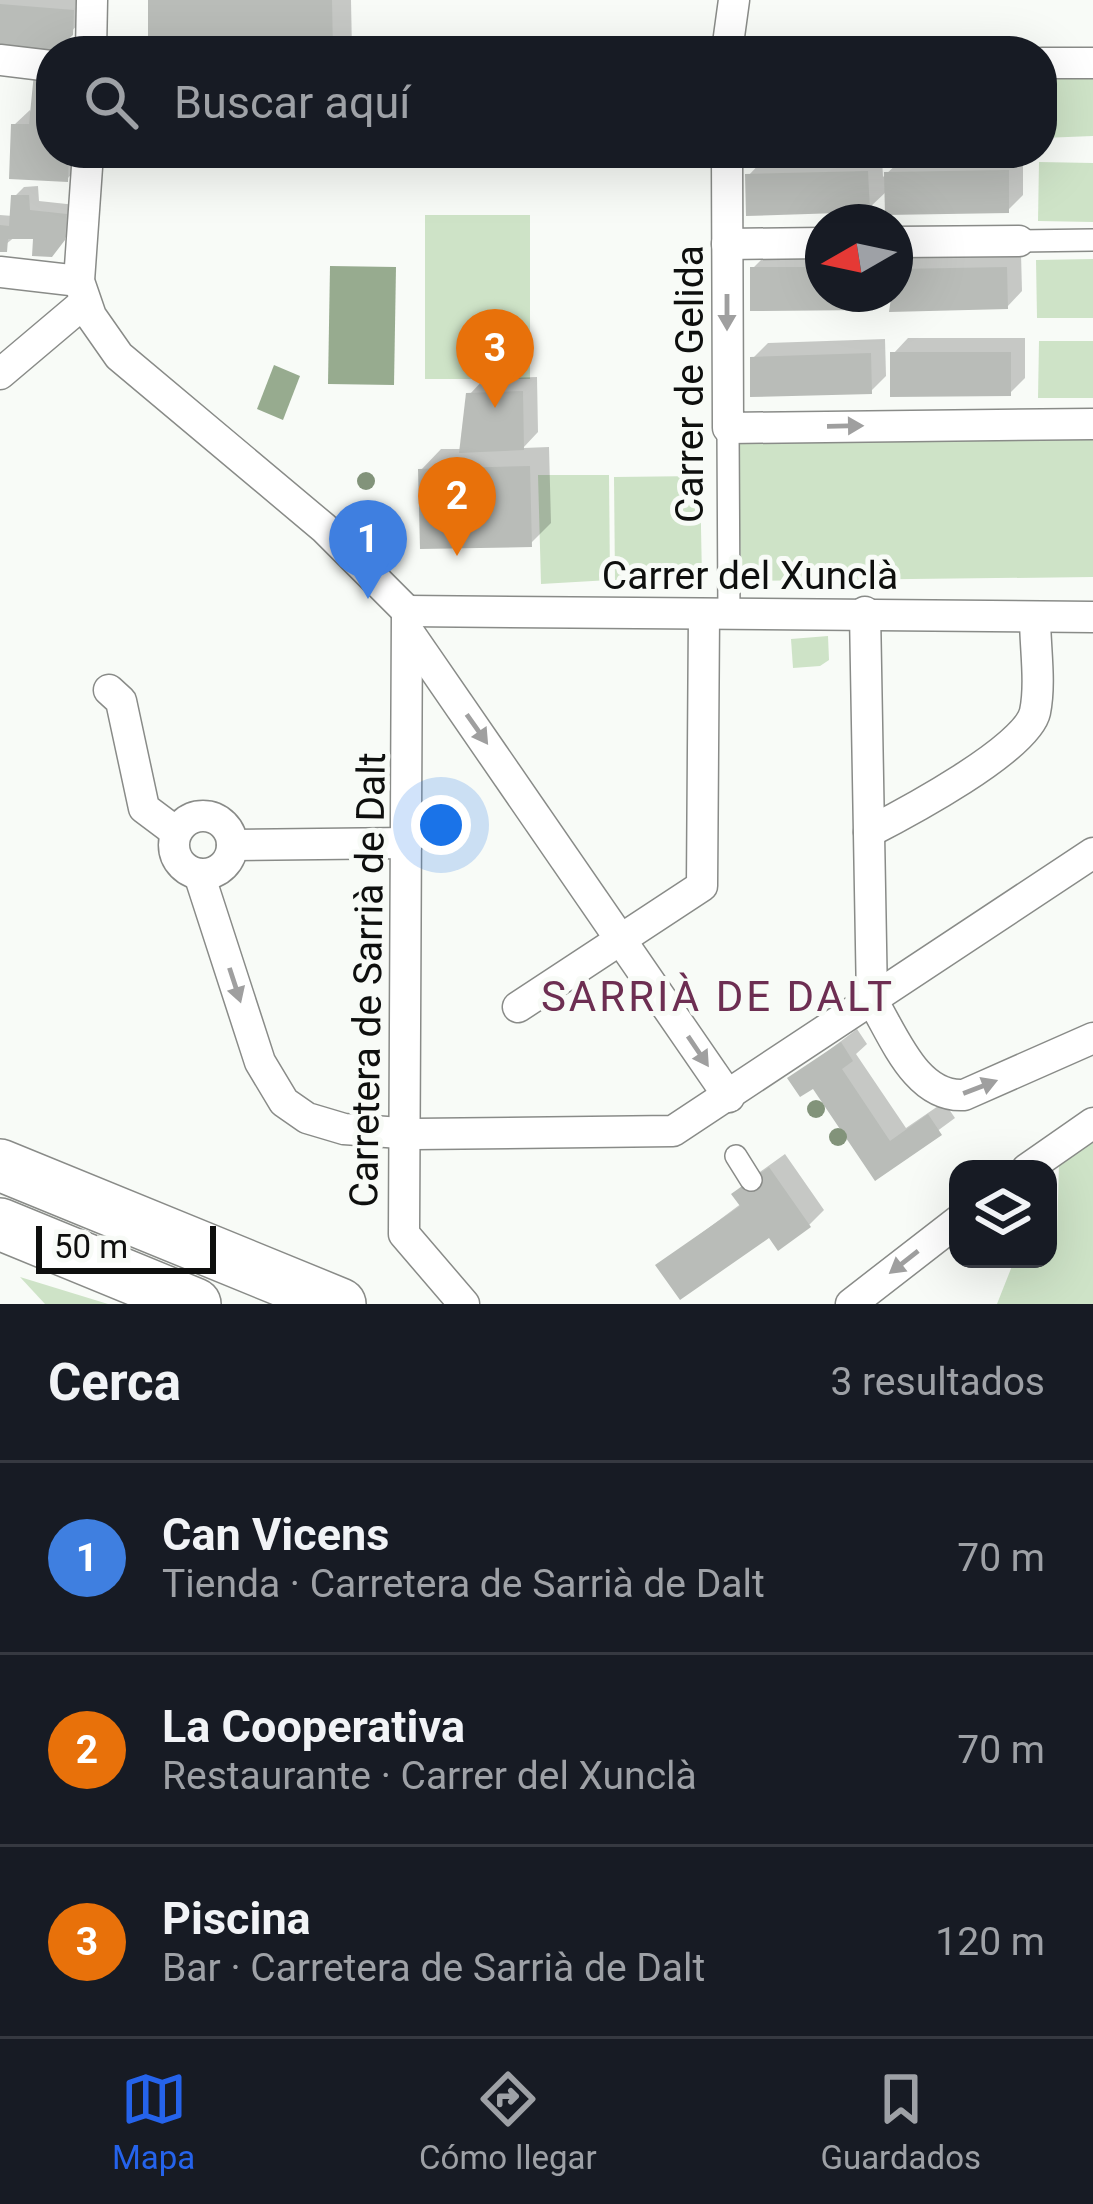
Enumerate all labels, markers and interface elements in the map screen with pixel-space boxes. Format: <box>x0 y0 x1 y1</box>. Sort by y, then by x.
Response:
search box <box>36 36 1057 168</box>
icon: search <box>78 69 144 135</box>
text: Buscar aquí <box>174 76 411 129</box>
north arrow <box>805 204 913 312</box>
street label: Carrer de Gelida <box>667 245 713 523</box>
one-way arrow <box>717 294 737 332</box>
pin: 3 <box>456 309 534 408</box>
one-way arrow <box>827 416 865 436</box>
pin: 2 <box>418 457 496 556</box>
pin: 1 <box>329 500 407 599</box>
street label: Carrer del Xunclà <box>602 553 898 599</box>
one-way arrow <box>465 713 488 745</box>
street label: Carretera de Sarrià de Dalt <box>341 752 395 1208</box>
your location <box>411 795 471 855</box>
one-way arrow <box>226 967 245 1004</box>
district label: SARRIÀ DE DALT <box>541 972 895 1021</box>
one-way arrow <box>686 1034 708 1067</box>
one-way arrow <box>962 1077 998 1096</box>
map controls <box>949 1160 1057 1268</box>
button: layers <box>949 1160 1057 1268</box>
scale bar <box>36 1220 216 1273</box>
text: 50 m <box>54 1227 128 1266</box>
one-way arrow <box>889 1249 920 1274</box>
text: Cerca <box>48 1353 181 1412</box>
text: 3 resultados <box>830 1359 1045 1405</box>
text: Can Vicens <box>162 1508 389 1561</box>
text: 1 <box>76 1535 98 1581</box>
text: 70 m <box>957 1535 1045 1581</box>
text: Tienda · Carretera de Sarrià de Dalt <box>162 1561 765 1607</box>
text: La Cooperativa <box>162 1700 465 1753</box>
text: 2 <box>76 1727 98 1773</box>
text: 70 m <box>957 1727 1045 1773</box>
text: Restaurante · Carrer del Xunclà <box>162 1753 697 1799</box>
text: Piscina <box>162 1892 311 1945</box>
text: 3 <box>76 1919 98 1965</box>
text: 120 m <box>935 1919 1045 1965</box>
text: Bar · Carretera de Sarrià de Dalt <box>162 1945 705 1991</box>
tab: Mapa <box>112 2066 195 2177</box>
tab: Cómo llegar <box>419 2066 597 2177</box>
tab: Guardados <box>820 2066 981 2177</box>

